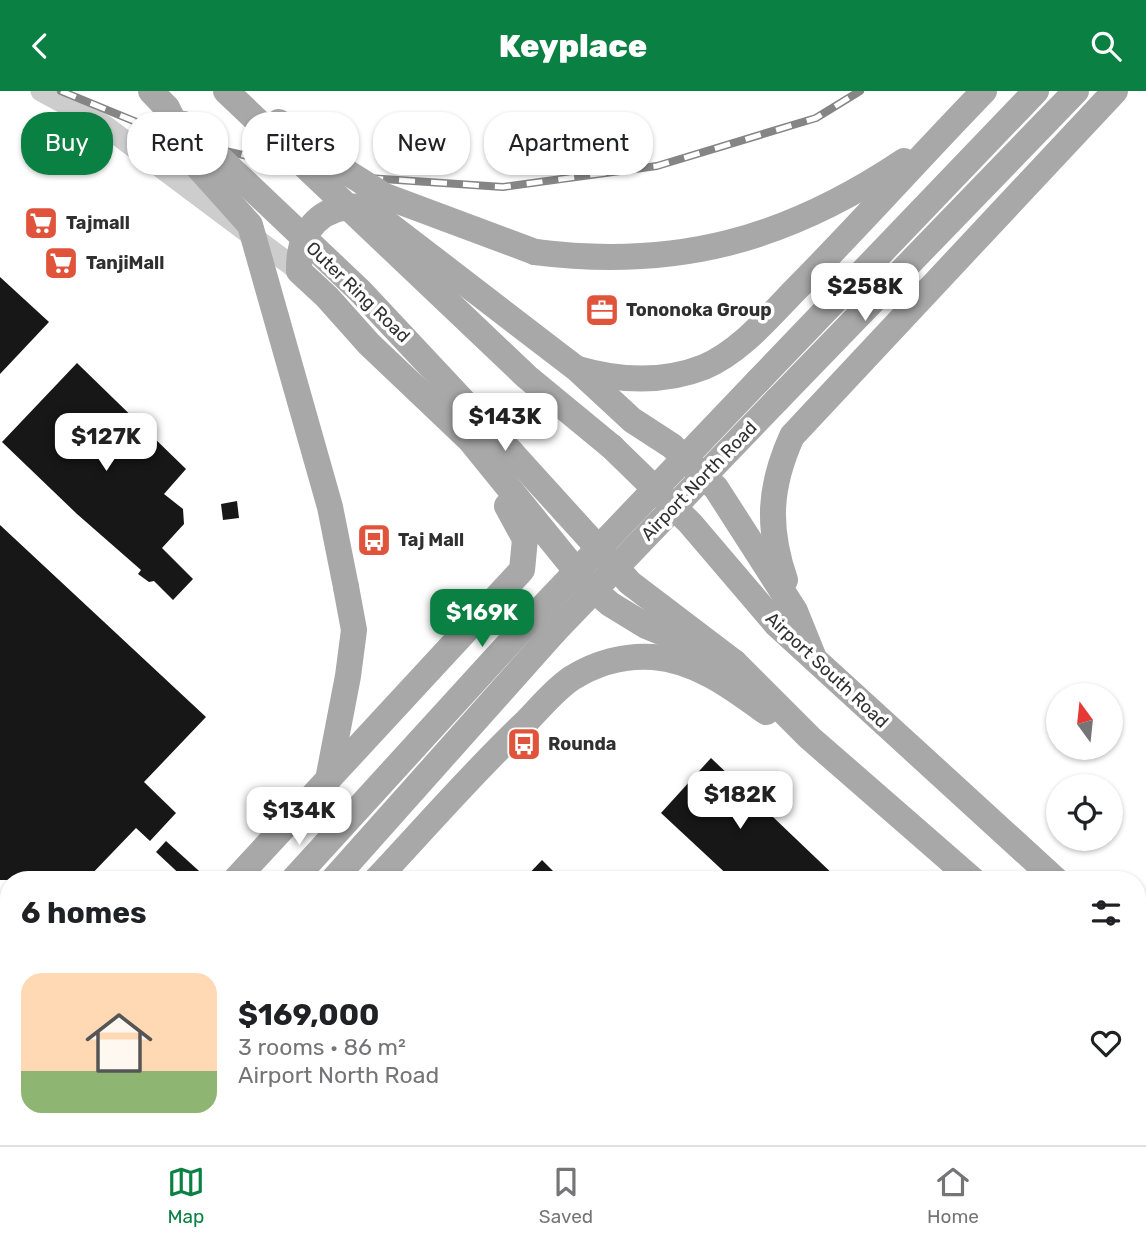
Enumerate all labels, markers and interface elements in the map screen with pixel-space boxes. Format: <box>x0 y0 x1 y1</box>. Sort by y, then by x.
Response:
icon: back <box>21 27 59 65</box>
text: Keyplace <box>499 27 647 65</box>
icon: search <box>1087 27 1125 65</box>
chip: Buy <box>21 112 113 175</box>
chip: Rent <box>127 112 228 175</box>
chip: Filters <box>242 112 359 175</box>
chip: New <box>373 112 470 175</box>
chip: Apartment <box>484 112 653 175</box>
supermarket icon: Tajmall <box>22 204 60 242</box>
place label: Tajmall <box>66 212 130 234</box>
street label: Outer Ring Road <box>301 237 415 347</box>
supermarket icon: TanjiMall <box>42 244 80 282</box>
place label: TanjiMall <box>86 252 164 274</box>
pin: $258K <box>816 264 914 323</box>
text: $258K <box>827 272 903 300</box>
office icon: Tononoka Group <box>583 291 621 329</box>
place label: Tononoka Group <box>626 299 772 321</box>
pin: $143K <box>456 393 554 453</box>
text: $143K <box>469 402 541 430</box>
pin: $127K <box>57 413 155 473</box>
street label: Airport North Road <box>636 417 762 545</box>
text: $127K <box>71 422 141 450</box>
bus stop icon: Taj Mall <box>355 521 393 559</box>
place label: Taj Mall <box>398 529 464 551</box>
pin: $169K <box>433 589 531 649</box>
text: $169K <box>446 598 518 626</box>
street label: Airport South Road <box>761 607 893 733</box>
north arrow <box>1046 683 1124 759</box>
map controls <box>1046 683 1123 851</box>
bus stop icon: Rounda <box>505 725 543 763</box>
place label: Rounda <box>548 733 616 755</box>
pin: $182K <box>691 771 789 831</box>
button: locate <box>1046 774 1123 851</box>
text: $182K <box>704 780 776 808</box>
pin: $134K <box>250 787 348 847</box>
text: $134K <box>263 796 335 824</box>
icon: filters <box>1087 894 1125 932</box>
text: 6 homes <box>21 895 147 931</box>
text: $169,000 <box>238 997 380 1033</box>
icon: home <box>77 1001 161 1085</box>
icon: heart <box>1087 1024 1125 1062</box>
text: 3 rooms · 86 m² <box>238 1033 406 1061</box>
text: Airport North Road <box>238 1061 439 1089</box>
tab: Map <box>167 1163 205 1228</box>
tab: Saved <box>539 1163 593 1228</box>
tab: Home <box>927 1163 979 1228</box>

